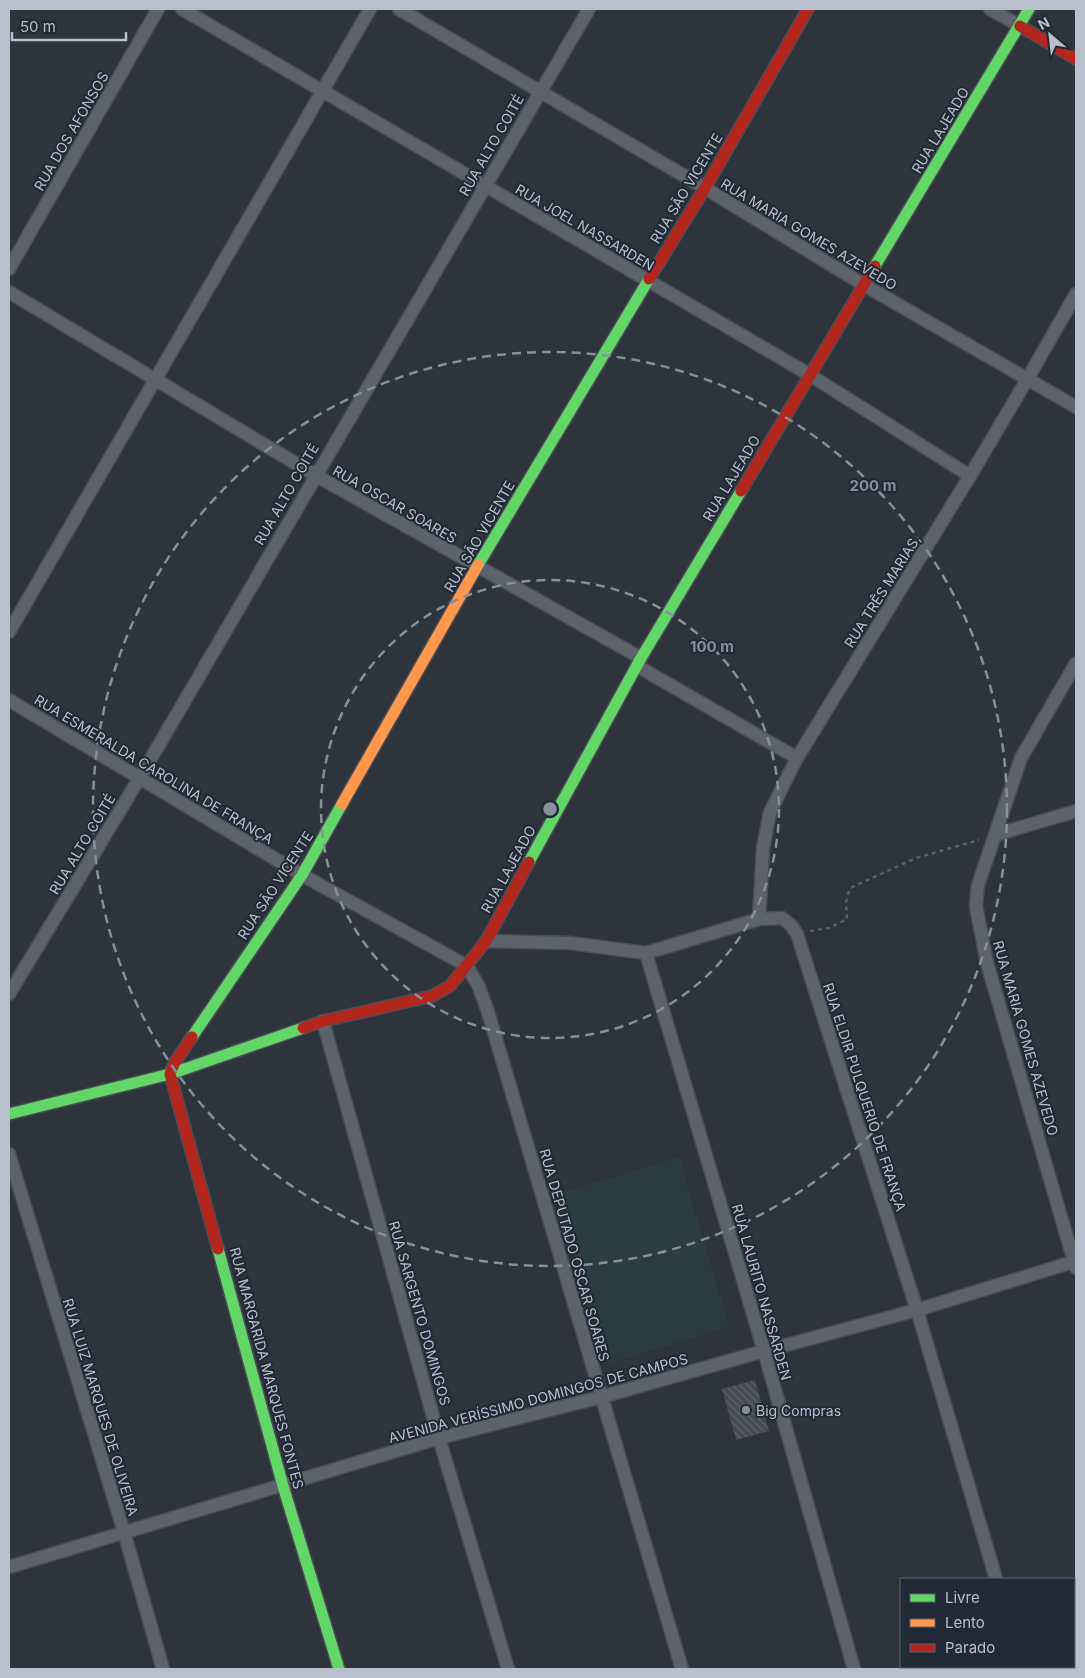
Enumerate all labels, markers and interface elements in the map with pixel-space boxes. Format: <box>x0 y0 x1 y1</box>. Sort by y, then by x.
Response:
scale bar <box>12 10 126 42</box>
north arrow <box>1025 10 1075 60</box>
text: N <box>1035 13 1052 33</box>
text: 50 m <box>20 17 56 36</box>
street label: RUA DOS AFONSOS <box>30 69 112 193</box>
street label: RUA LAJEADO <box>908 84 972 176</box>
street label: RUA ALTO COITÉ <box>455 91 527 199</box>
street label: RUA SÃO VICENTE <box>646 130 726 246</box>
street label: RUA MARIA GOMES AZEVEDO <box>718 175 900 293</box>
street label: RUA JOEL NASSARDEN <box>512 180 658 274</box>
street label: RUA LAJEADO <box>699 432 763 524</box>
street label: RUA ALTO COITÉ <box>250 440 322 548</box>
street label: RUA OSCAR SOARES <box>330 462 460 546</box>
text: 200 m <box>850 476 896 495</box>
street label: RUA SÃO VICENTE <box>440 477 518 595</box>
street label: RUA TRÊS MARIAS, <box>840 531 924 651</box>
text: 100 m <box>690 637 734 656</box>
street label: RUA ESMERALDA CAROLINA DE FRANÇA <box>31 691 277 847</box>
street label: RUA ALTO COITÉ <box>45 791 119 897</box>
centre of rings <box>541 800 559 818</box>
street label: RUA LAJEADO <box>477 822 539 916</box>
street label: RUA SÃO VICENTE <box>234 828 316 942</box>
street label: RUA MARIA GOMES AZEVEDO <box>990 938 1062 1138</box>
street label: RUA ELDIR PULQUERIO DE FRANÇA <box>820 981 910 1214</box>
street label: RUA DEPUTADO OSCAR SOARES <box>536 1147 614 1363</box>
street label: RUA LAURITO NASSARDEN <box>729 1202 795 1382</box>
street label: RUA SARGENTO DOMINGOS <box>386 1219 454 1407</box>
street label: RUA MARGARIDA MARQUES FONTES <box>226 1245 308 1491</box>
street label: RUA LUIZ MARQUES DE OLIVEIRA <box>60 1296 142 1518</box>
street label: AVENIDA VERÍSSIMO DOMINGOS DE CAMPOS <box>386 1350 690 1446</box>
place label: Big Compras <box>756 1402 841 1419</box>
marker: Big Compras <box>740 1404 752 1416</box>
legend <box>900 1578 1075 1668</box>
text: Livre <box>945 1588 980 1607</box>
text: Lento <box>945 1613 985 1632</box>
text: Parado <box>945 1638 995 1657</box>

